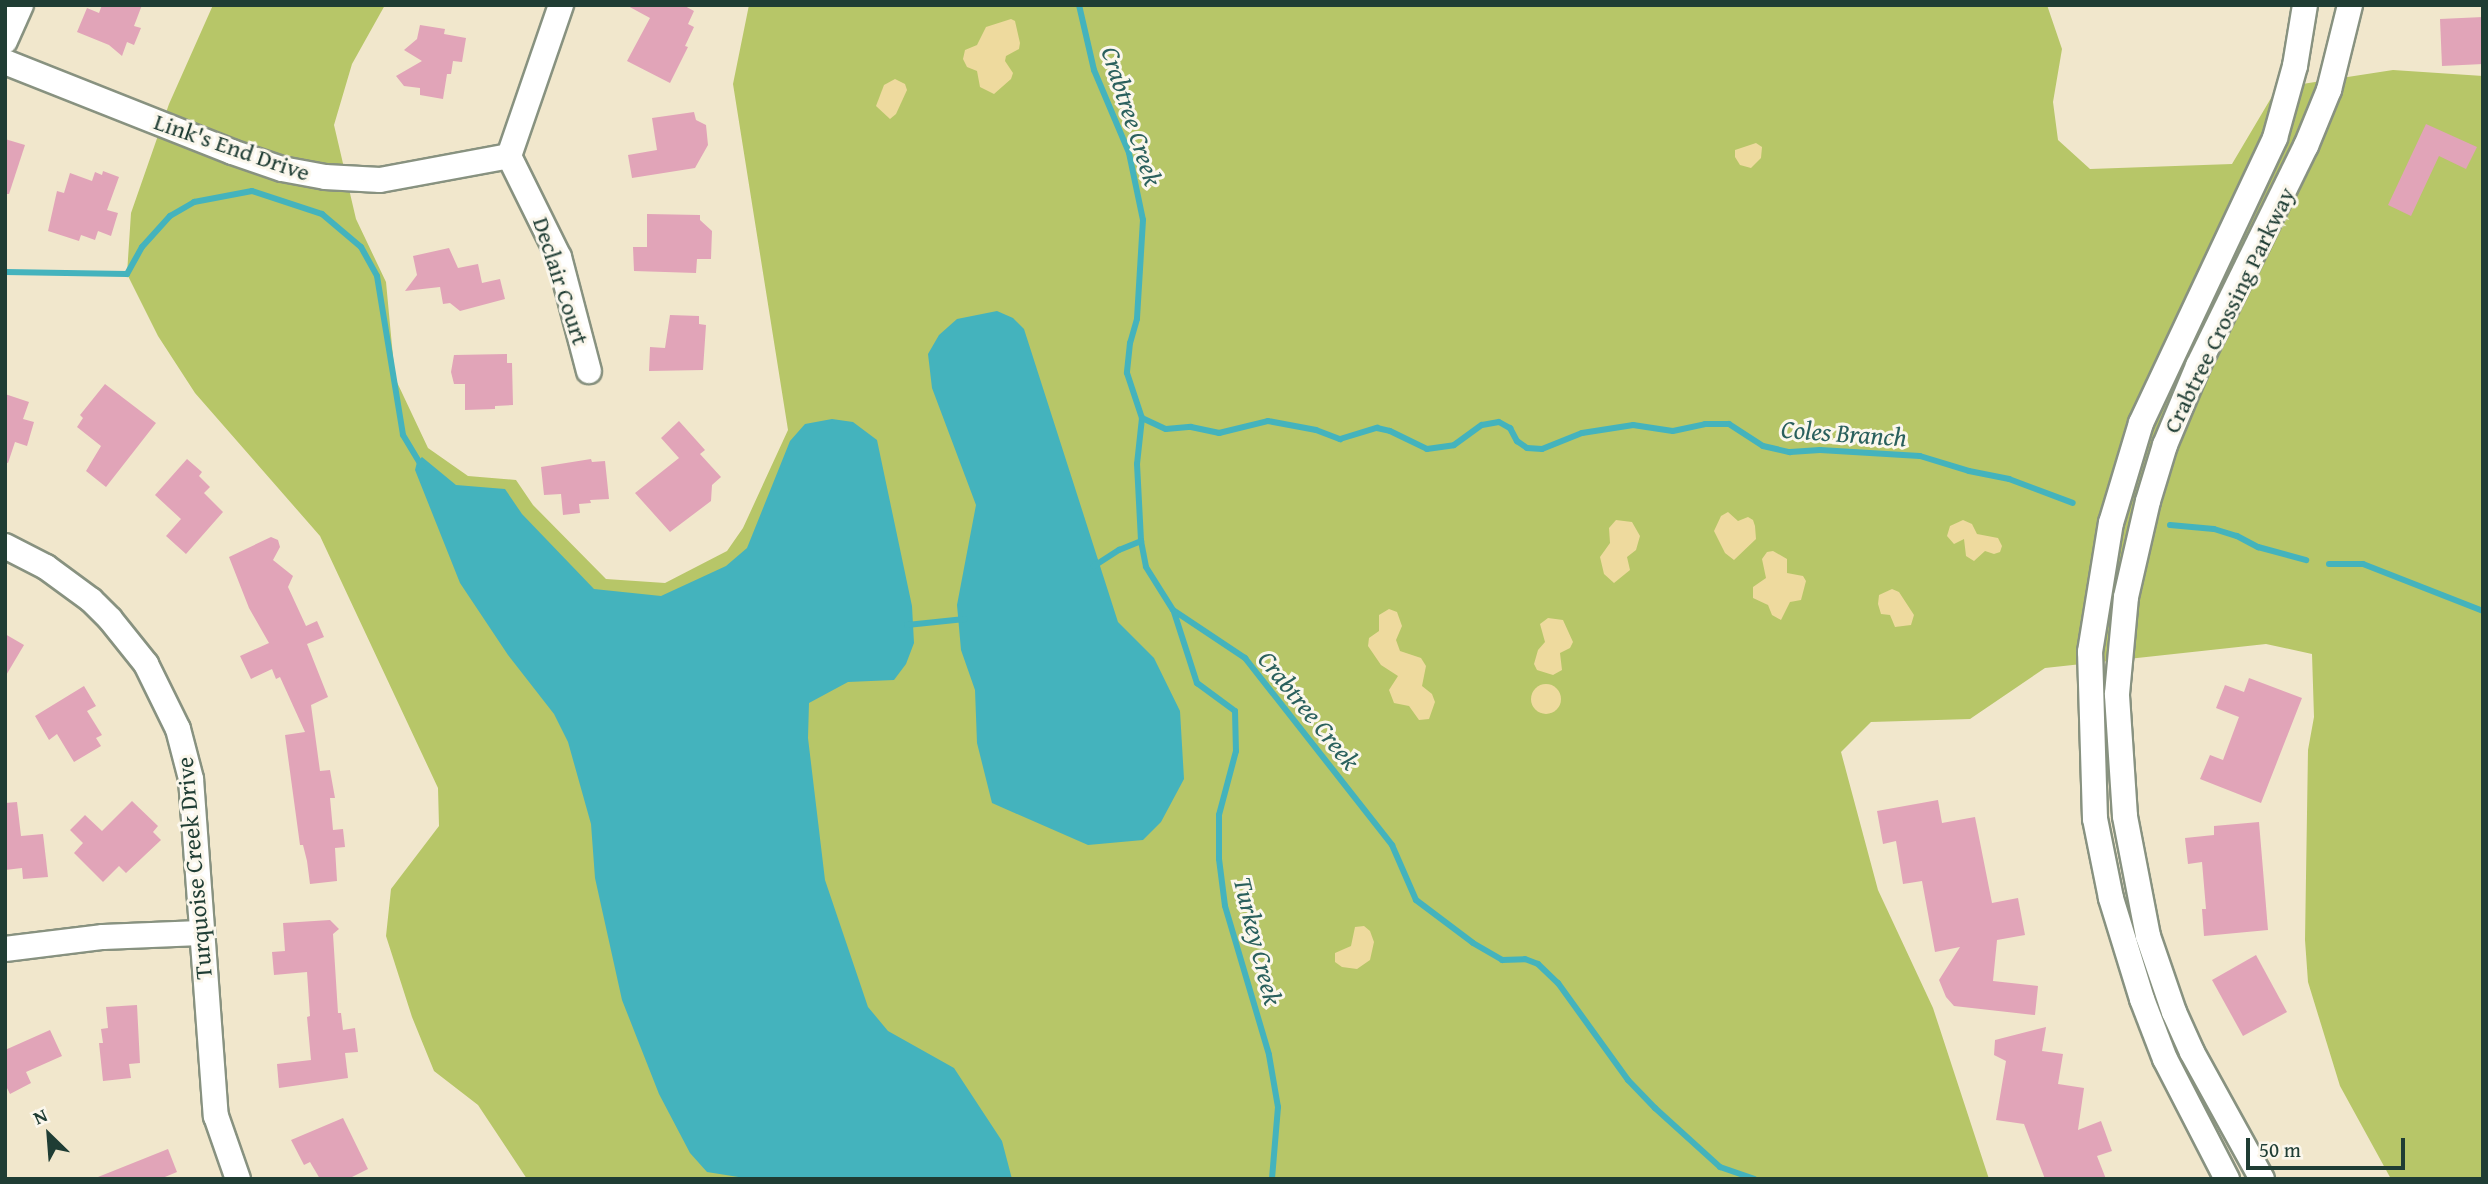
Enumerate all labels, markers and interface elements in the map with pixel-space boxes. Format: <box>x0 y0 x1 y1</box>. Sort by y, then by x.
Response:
water label: Crabtree Creek <box>1095 43 1169 189</box>
street label: Link's End Drive <box>150 107 314 187</box>
street label: Crabtree Crossing Parkway <box>2157 182 2301 438</box>
street label: Declair Court <box>527 213 595 349</box>
water label: Coles Branch <box>1780 413 1908 453</box>
water label: Crabtree Creek <box>1251 644 1367 776</box>
street label: Turquoise Creek Drive <box>170 756 218 980</box>
water label: Turkey Creek <box>1227 874 1289 1008</box>
north arrow <box>14 1100 84 1170</box>
text: N <box>28 1101 52 1131</box>
scale bar <box>2250 1124 2409 1168</box>
text: 50 m <box>2259 1134 2301 1165</box>

